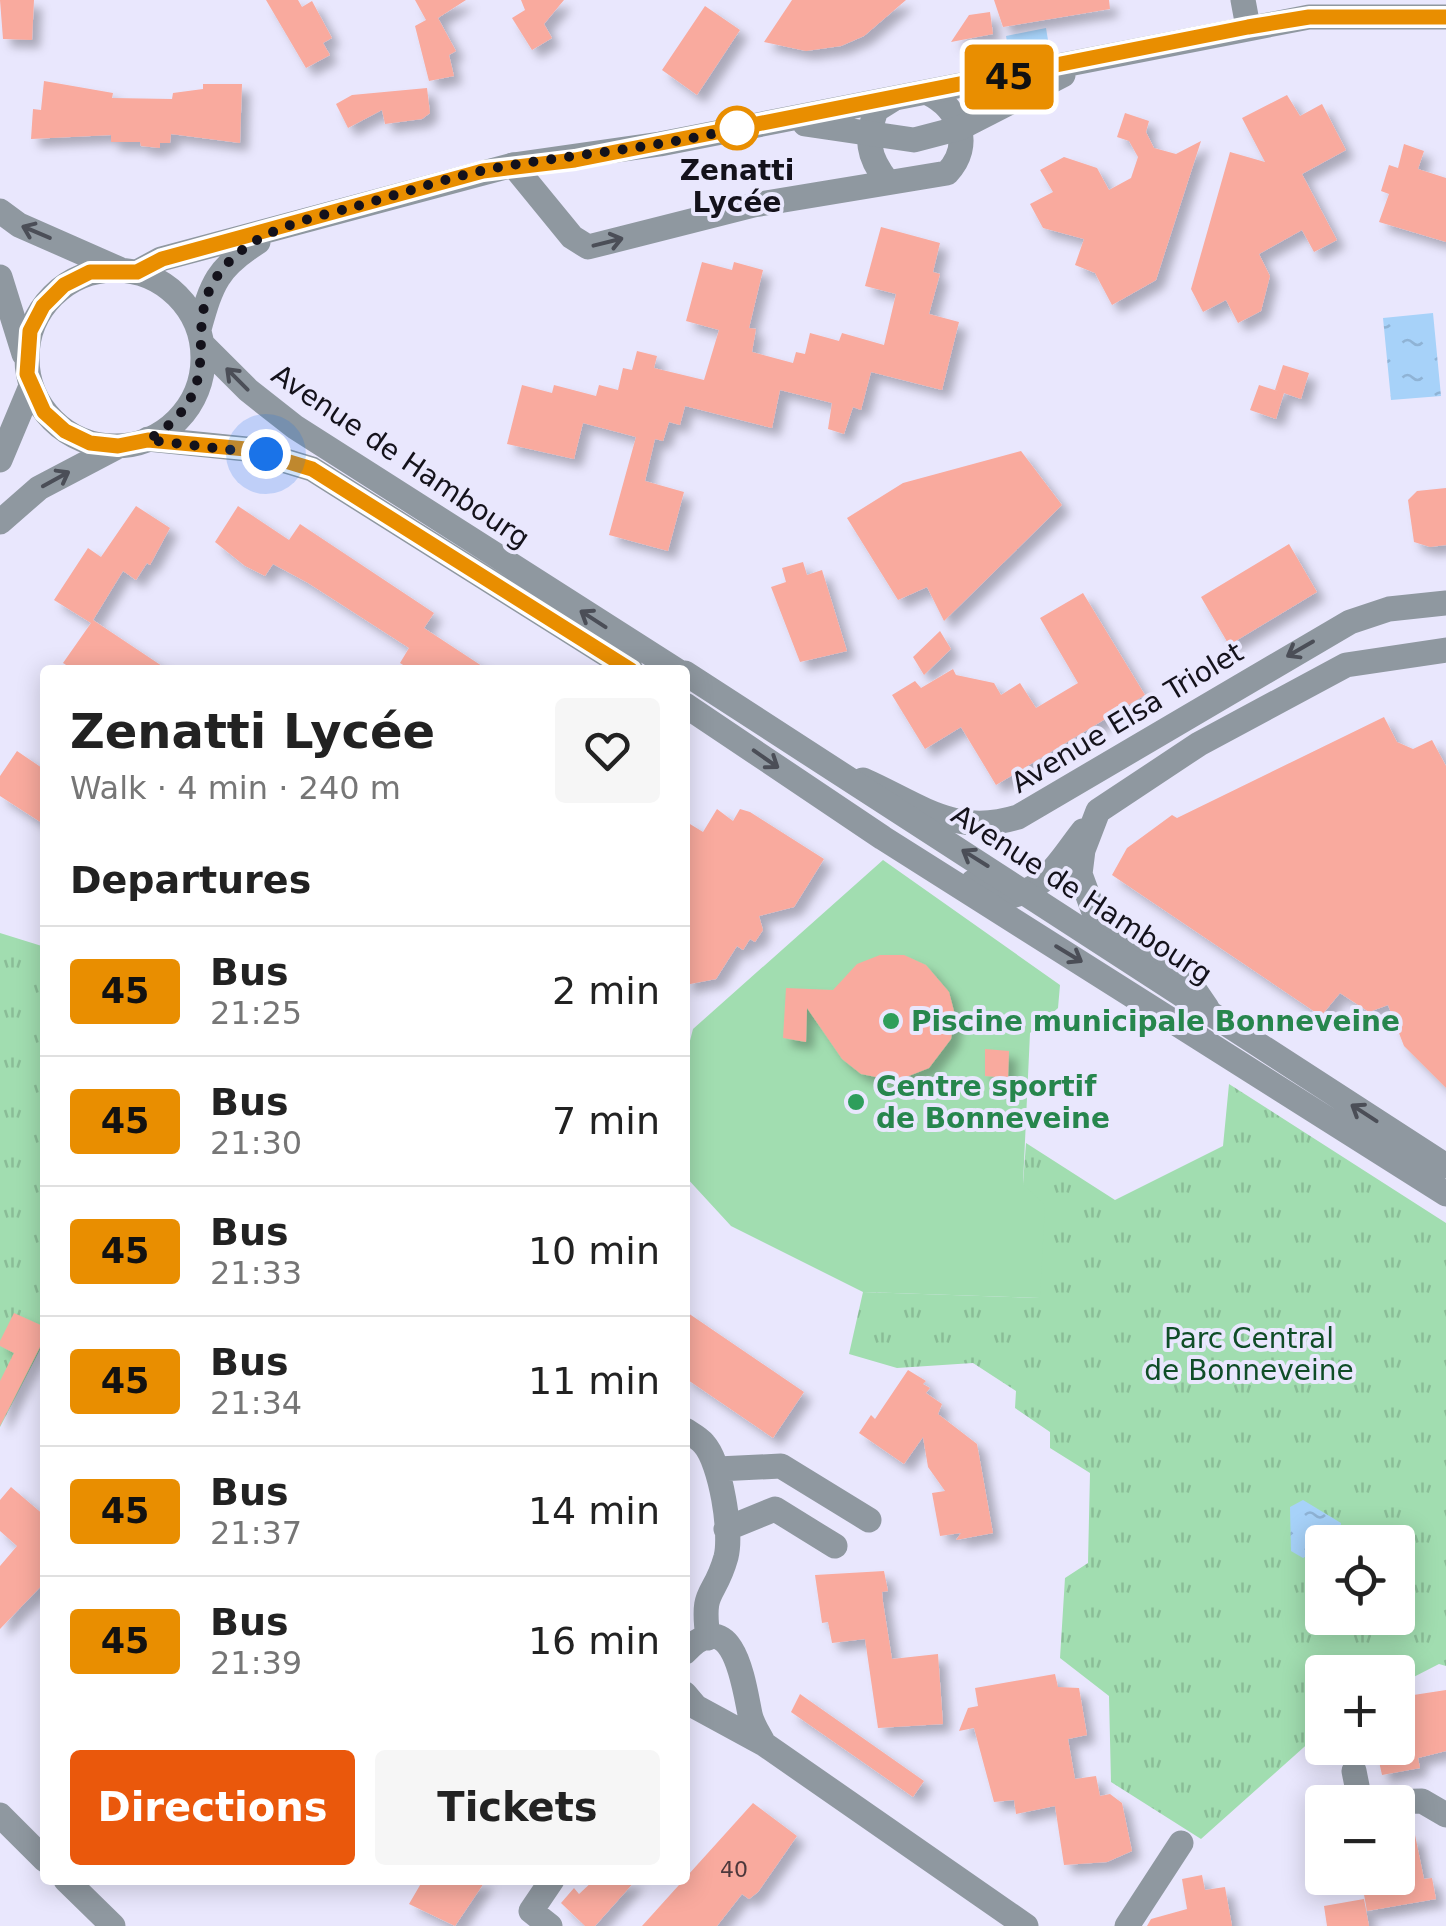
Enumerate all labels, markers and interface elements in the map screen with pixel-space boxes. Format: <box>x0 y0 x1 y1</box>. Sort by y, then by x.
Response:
line badge: 45 <box>964 44 1054 110</box>
text: 45 <box>985 57 1033 97</box>
marker: Zenatti Lycée <box>716 107 758 149</box>
place label: Zenatti Lycée <box>680 154 794 219</box>
one-way arrow <box>21 221 52 239</box>
one-way arrow <box>592 232 623 251</box>
street label: Avenue de Hambourg <box>266 358 536 555</box>
one-way arrow <box>226 367 250 391</box>
your location <box>241 429 291 479</box>
one-way arrow <box>41 468 70 488</box>
one-way arrow <box>580 608 608 629</box>
street label: Avenue Elsa Triolet <box>1005 635 1249 800</box>
one-way arrow <box>1286 639 1315 659</box>
button: heart <box>555 698 660 803</box>
text: Zenatti Lycée <box>70 703 435 759</box>
one-way arrow <box>752 748 780 769</box>
text: Walk · 4 min · 240 m <box>70 769 401 807</box>
street label: Avenue de Hambourg <box>945 798 1218 991</box>
one-way arrow <box>961 848 990 868</box>
text: Departures <box>70 858 311 902</box>
one-way arrow <box>1054 944 1082 964</box>
text: Bus <box>210 950 289 994</box>
text: 2 min <box>552 969 660 1013</box>
text: 45 <box>101 971 149 1011</box>
text: 21:25 <box>210 994 302 1032</box>
place label: Piscine municipale Bonneveine <box>911 1005 1400 1038</box>
marker: Piscine municipale Bonneveine <box>880 1010 902 1032</box>
place label: Centre sportif de Bonneveine <box>876 1070 1110 1135</box>
text: Bus <box>210 1080 289 1124</box>
marker: Centre sportif de Bonneveine <box>845 1091 867 1113</box>
text: 7 min <box>552 1099 660 1143</box>
text: 45 <box>101 1101 149 1141</box>
one-way arrow <box>1350 1103 1379 1124</box>
text: 21:30 <box>210 1124 302 1162</box>
text: Bus <box>210 1210 289 1254</box>
text: 10 min <box>528 1229 660 1273</box>
text: 45 <box>101 1231 149 1271</box>
text: 21:33 <box>210 1254 302 1292</box>
park label: Parc Central de Bonneveine <box>1144 1322 1354 1387</box>
text: Bus <box>210 1340 289 1384</box>
text: 11 min <box>528 1359 660 1403</box>
text: 45 <box>101 1361 149 1401</box>
text: 21:34 <box>210 1384 302 1422</box>
text: Bus <box>210 1470 289 1514</box>
text: 14 min <box>528 1489 660 1533</box>
text: 45 <box>101 1491 149 1531</box>
text: 21:37 <box>210 1514 302 1552</box>
map controls <box>1305 1525 1415 1895</box>
button: locate <box>1305 1525 1415 1635</box>
text: Bus <box>210 1600 289 1644</box>
text: 16 min <box>528 1619 660 1663</box>
text: 45 <box>101 1621 149 1661</box>
text: 21:39 <box>210 1644 302 1682</box>
button: + <box>1305 1655 1415 1765</box>
button: Directions <box>70 1750 355 1865</box>
button: Tickets <box>375 1750 660 1865</box>
button: − <box>1305 1785 1415 1895</box>
house number: 40 <box>720 1857 748 1882</box>

